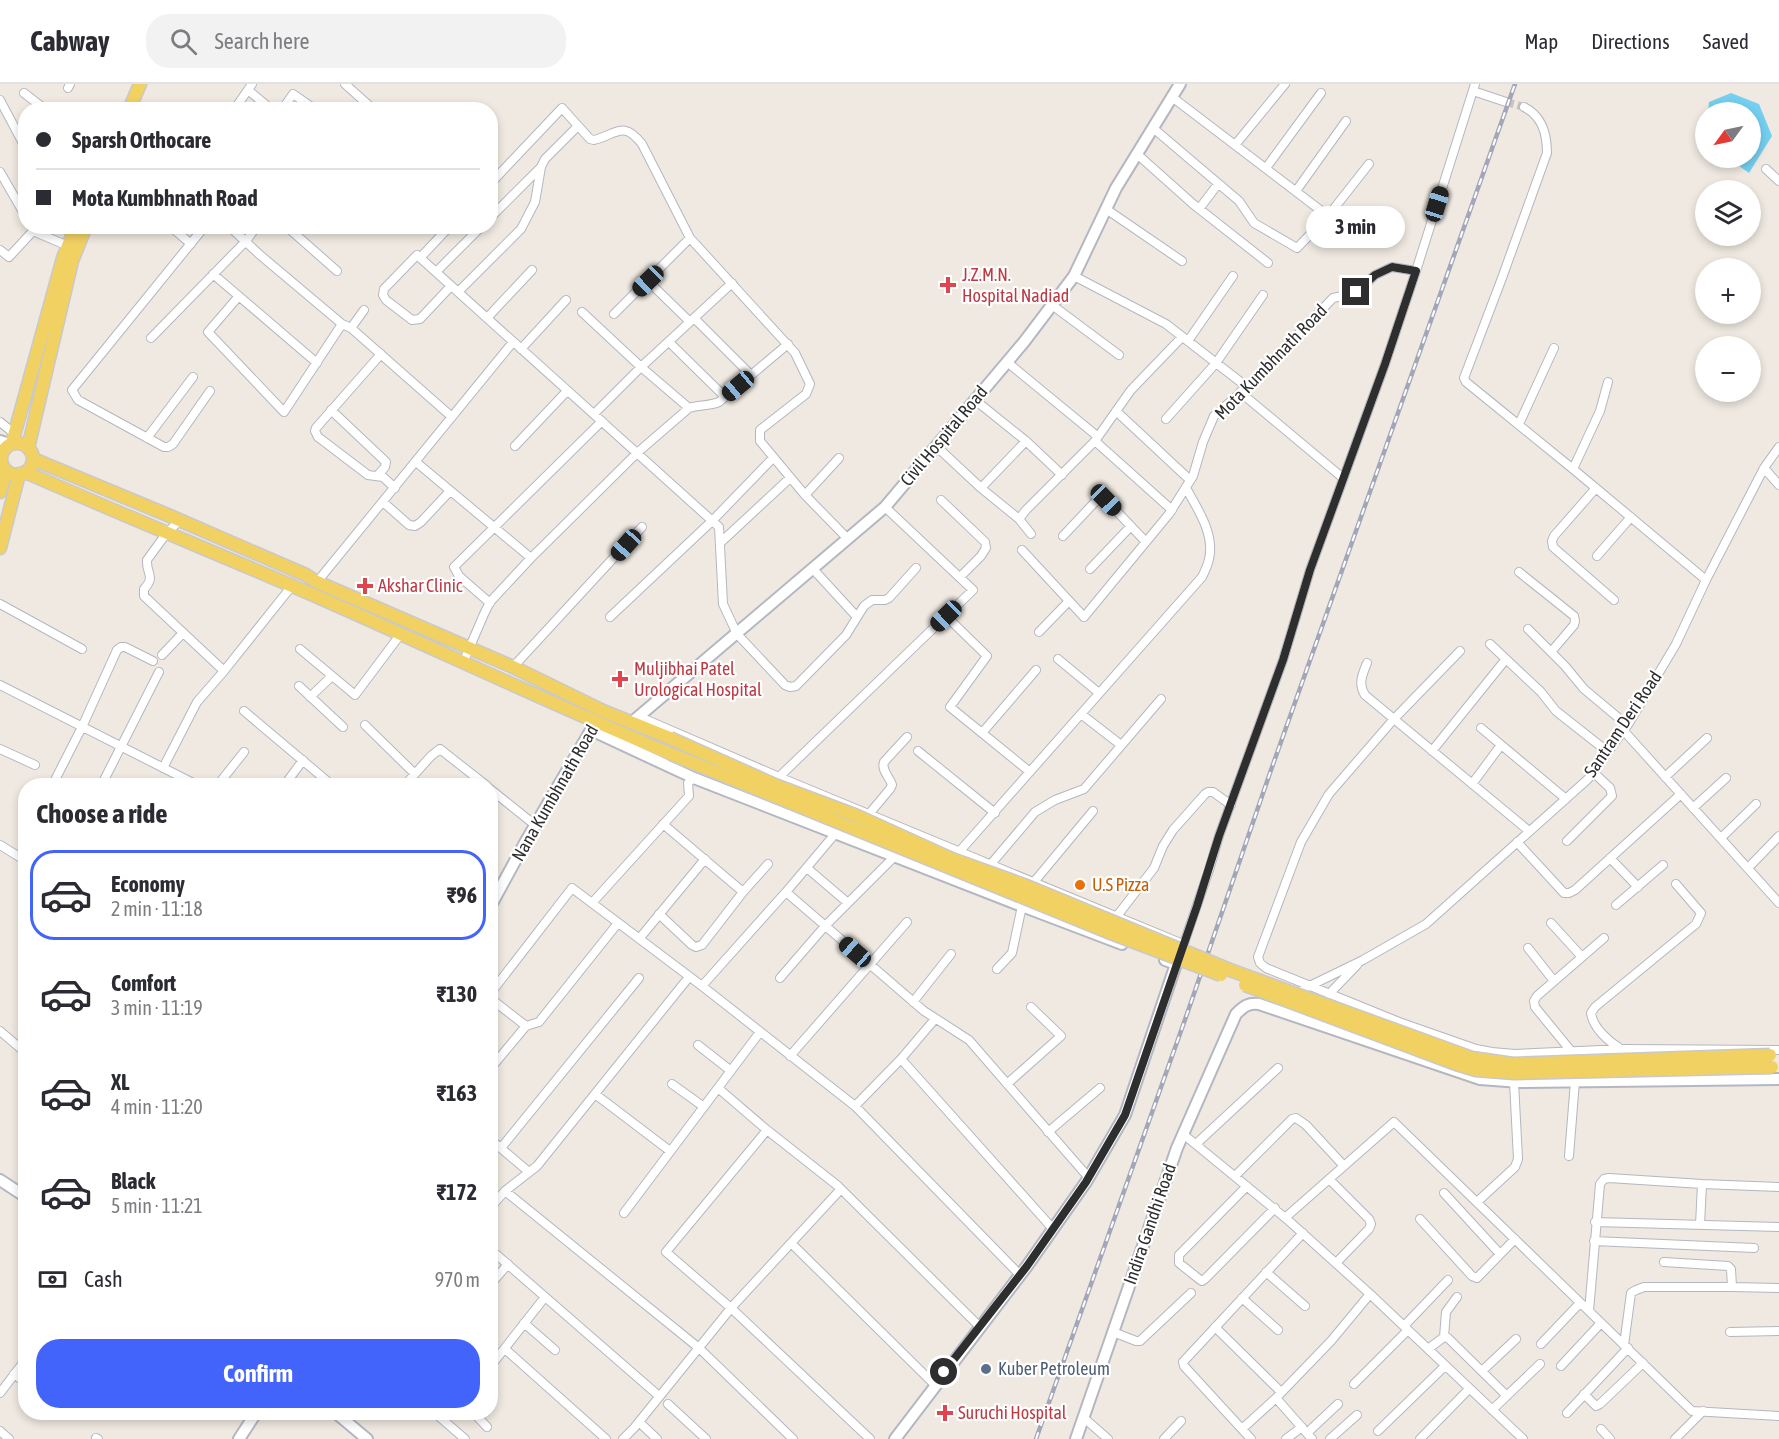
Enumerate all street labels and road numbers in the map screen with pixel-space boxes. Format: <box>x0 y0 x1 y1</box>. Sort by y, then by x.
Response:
street label: Mota Kumbhnath Road <box>1210 300 1331 424</box>
street label: Civil Hospital Road <box>896 381 992 490</box>
street label: Santram Deri Road <box>1579 667 1666 781</box>
street label: Nana Kumbhnath Road <box>507 721 602 865</box>
street label: Indira Gandhi Road <box>1119 1161 1180 1287</box>

